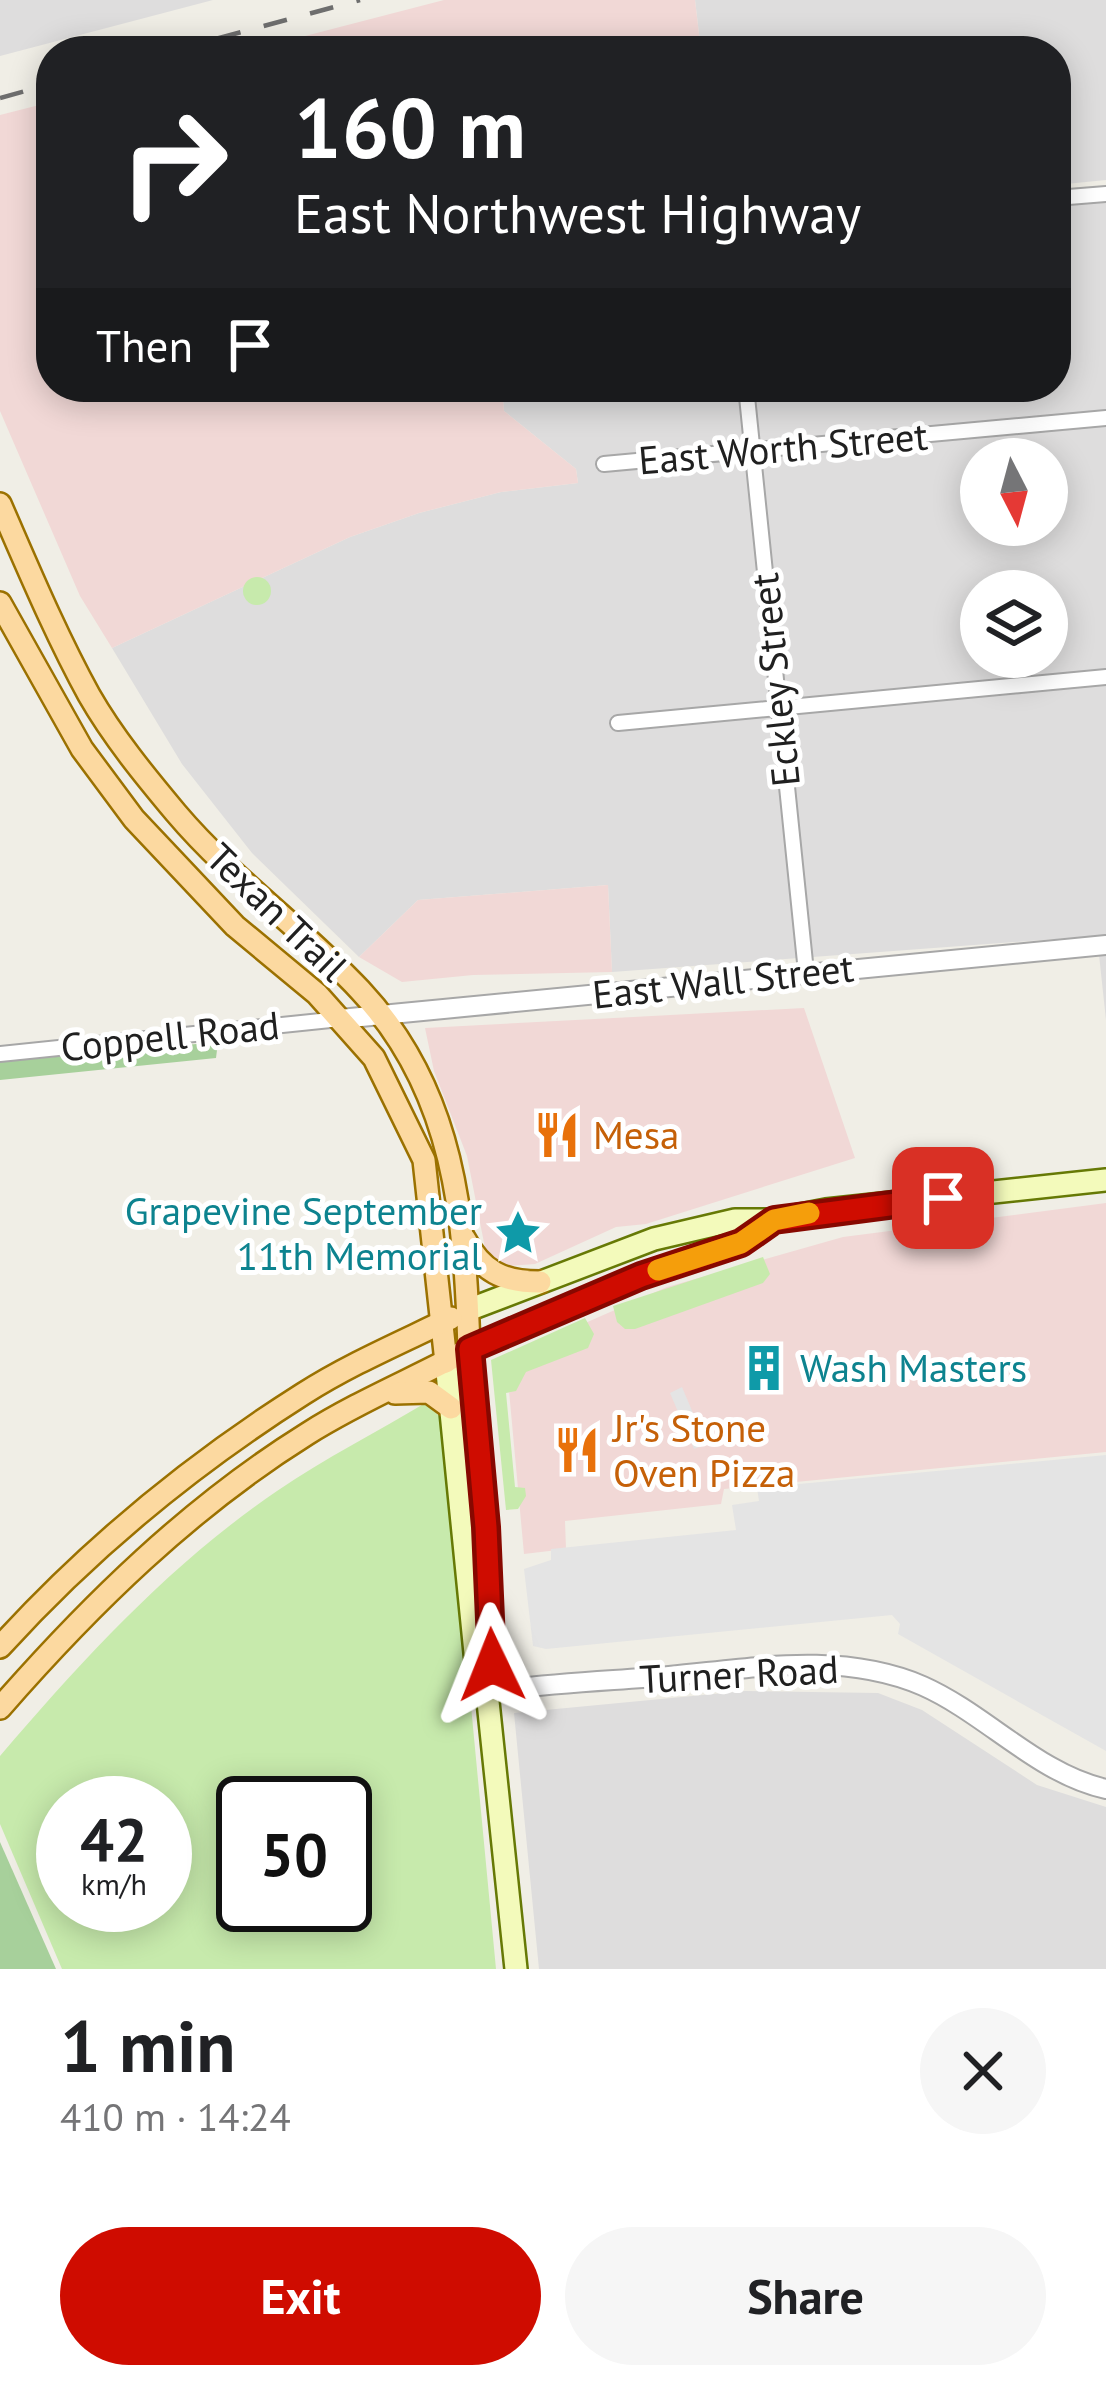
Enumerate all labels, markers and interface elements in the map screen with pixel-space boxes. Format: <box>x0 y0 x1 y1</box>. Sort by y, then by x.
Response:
text: 160 m <box>294 72 526 181</box>
icon: right <box>96 84 252 240</box>
text: East Northwest Highway <box>294 178 861 248</box>
icon: arrive <box>217 312 283 378</box>
text: Then <box>96 316 193 374</box>
street label: East Worth Street <box>636 409 930 486</box>
north arrow <box>960 438 1068 546</box>
map controls <box>960 438 1068 678</box>
button: layers <box>960 570 1068 678</box>
street label: Eckley Street <box>738 571 811 789</box>
street label: Texan Trail <box>196 832 359 992</box>
street label: East Wall Street <box>590 941 856 1020</box>
street label: Coppell Road <box>58 999 282 1072</box>
place label: Mesa <box>593 1109 679 1160</box>
restaurant icon: Mesa <box>532 1110 582 1160</box>
pin <box>892 1147 994 1249</box>
icon: arrive <box>910 1165 976 1231</box>
place label: Grapevine September 11th Memorial <box>125 1185 483 1281</box>
place icon: Grapevine September 11th Memorial <box>493 1208 543 1258</box>
place label: Wash Masters <box>800 1342 1027 1393</box>
building icon: Wash Masters <box>739 1343 789 1393</box>
place label: Jr's Stone Oven Pizza <box>611 1402 795 1498</box>
restaurant icon: Jr's Stone Oven Pizza <box>552 1425 602 1475</box>
position arrow <box>429 1602 555 1728</box>
street label: Turner Road <box>638 1643 840 1704</box>
speed limit sign: 50 <box>216 1776 372 1932</box>
text: 42 <box>80 1800 148 1878</box>
text: km/h <box>81 1864 147 1903</box>
text: 1 min <box>60 1999 236 2092</box>
button: close <box>920 2008 1046 2134</box>
text: 410 m · 14:24 <box>60 2091 291 2142</box>
button: Exit <box>60 2227 541 2365</box>
button: Share <box>565 2227 1046 2365</box>

